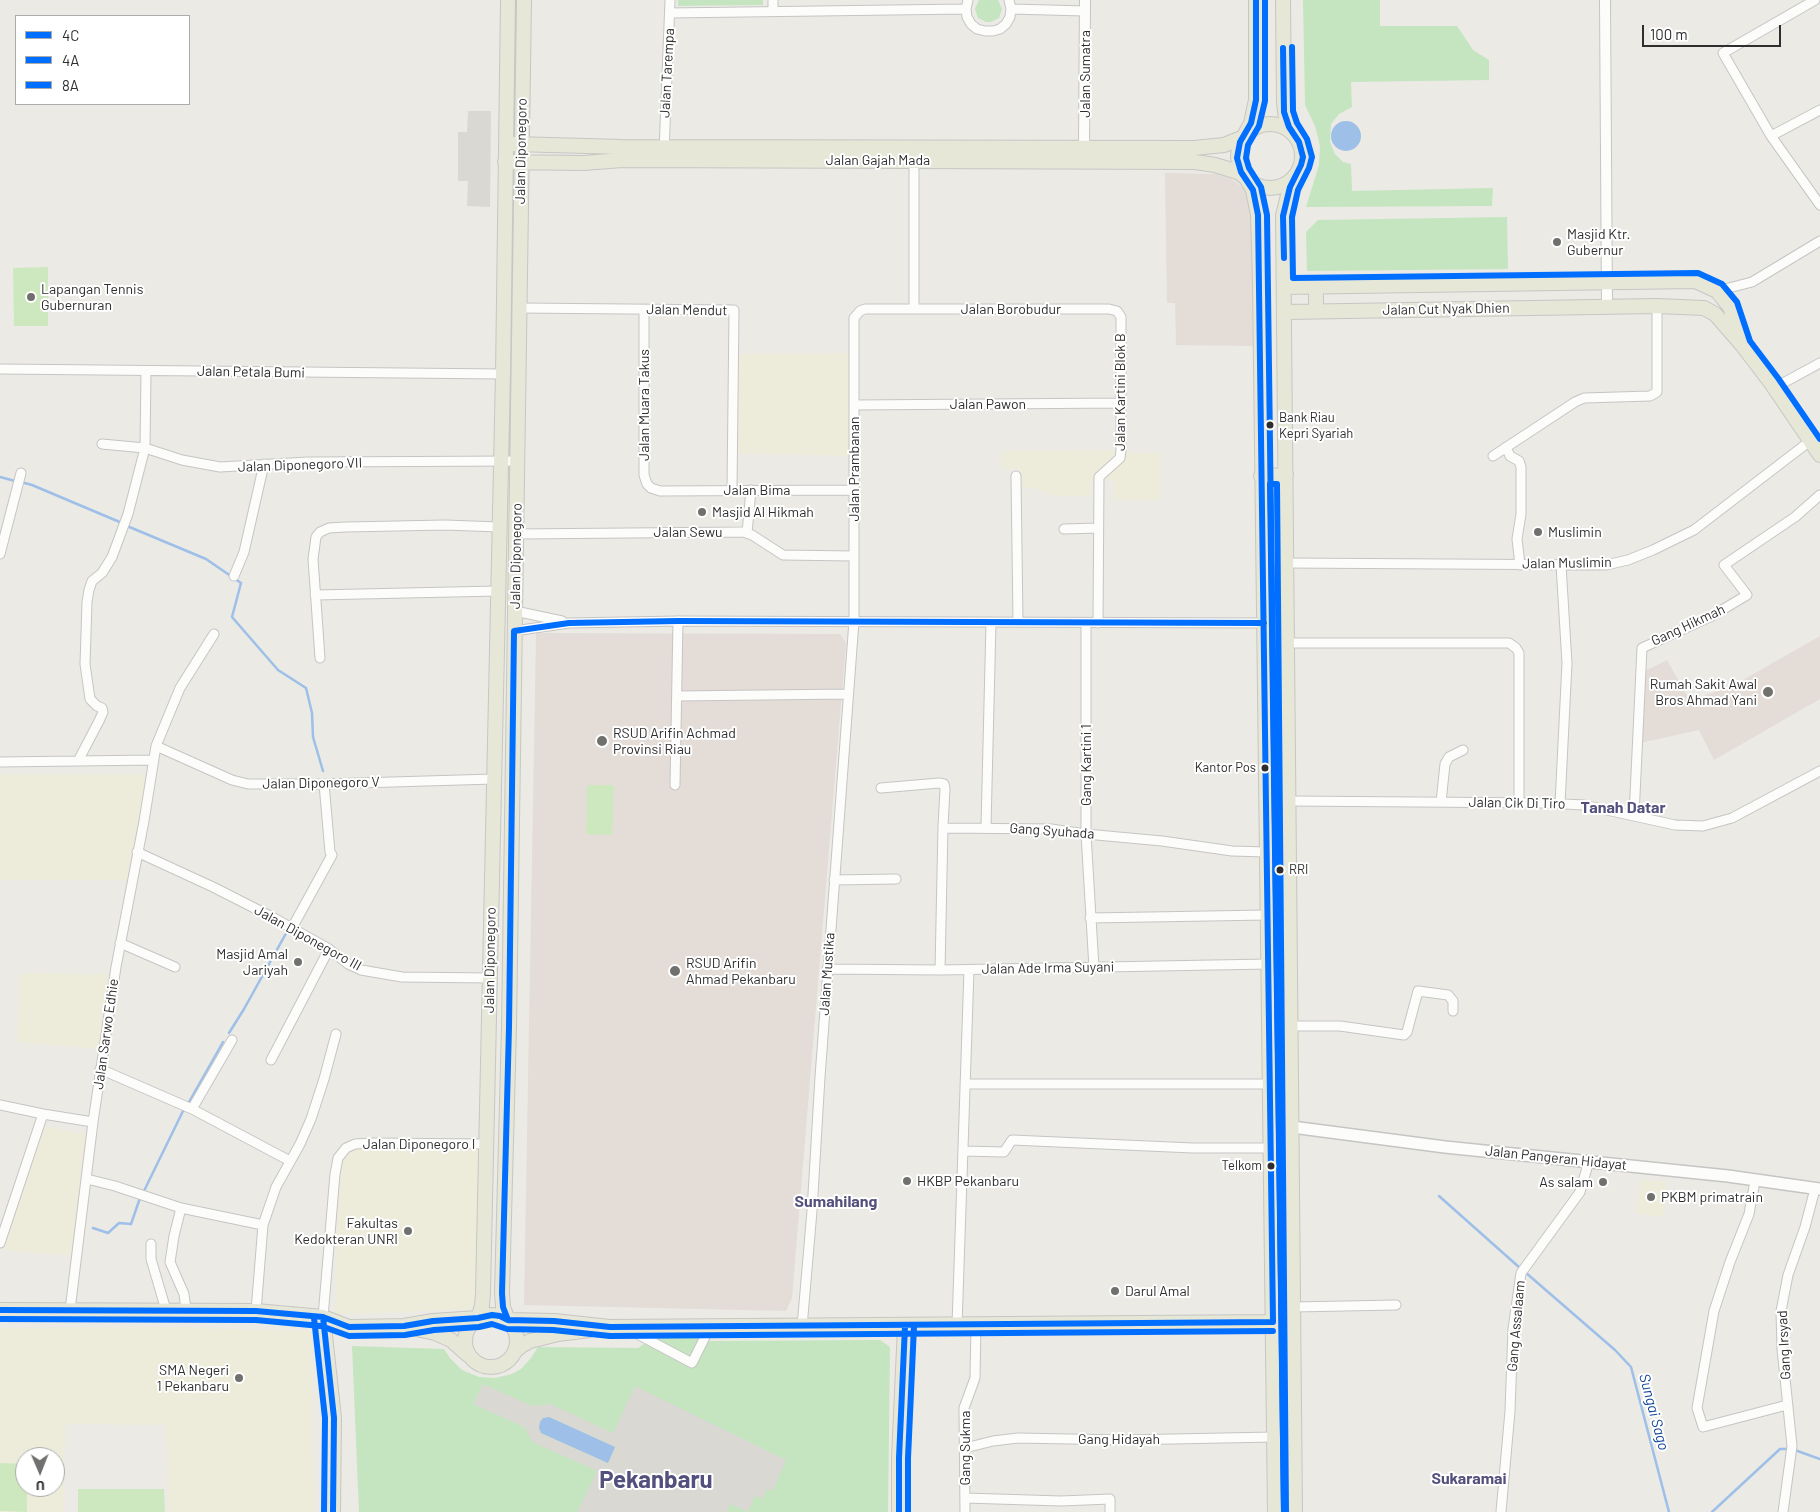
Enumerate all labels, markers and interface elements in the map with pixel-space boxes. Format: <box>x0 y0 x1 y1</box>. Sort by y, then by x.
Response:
legend <box>15 15 190 105</box>
scale bar <box>1645 15 1784 47</box>
text: 100 m <box>1650 25 1688 43</box>
text: 4C <box>62 26 79 44</box>
street label: Jalan Tarempa <box>656 28 678 118</box>
street label: Jalan Sumatra <box>1077 30 1093 118</box>
text: 4A <box>62 51 79 69</box>
text: 8A <box>62 76 79 94</box>
street label: Jalan Diponegoro <box>512 98 530 204</box>
street label: Jalan Gajah Mada <box>826 152 930 168</box>
place label: Masjid Ktr. Gubernur <box>1567 226 1631 258</box>
marker: Masjid Ktr. Gubernur <box>1551 236 1563 248</box>
place label: Lapangan Tennis Gubernuran <box>41 281 143 314</box>
marker: Lapangan Tennis Gubernuran <box>25 291 37 303</box>
street label: Jalan Cut Nyak Dhien <box>1382 299 1510 319</box>
street label: Jalan Mendut <box>646 301 728 319</box>
street label: Jalan Borobudur <box>961 301 1061 317</box>
street label: Jalan Kartini Blok B <box>1112 333 1128 451</box>
street label: Jalan Muara Takus <box>636 349 652 461</box>
street label: Jalan Petala Bumi <box>197 363 305 381</box>
street label: Jalan Pawon <box>950 396 1026 412</box>
place label: Bank Riau Kepri Syariah <box>1279 410 1353 441</box>
street label: Jalan Prambanan <box>846 416 862 522</box>
marker: Bank Riau Kepri Syariah <box>1265 420 1275 430</box>
street label: Jalan Diponegoro VII <box>238 454 362 476</box>
street label: Jalan Bima <box>723 482 791 498</box>
street label: Jalan Diponegoro <box>507 503 525 609</box>
place label: Masjid Al Hikmah <box>712 504 814 520</box>
marker: Masjid Al Hikmah <box>696 506 708 518</box>
street label: Jalan Sewu <box>653 524 723 540</box>
place label: Muslimin <box>1548 524 1602 540</box>
marker: Muslimin <box>1532 526 1544 538</box>
street label: Jalan Muslimin <box>1522 554 1612 572</box>
street label: Gang Hikmah <box>1648 601 1728 649</box>
place label: Rumah Sakit Awal Bros Ahmad Yani <box>1650 676 1757 709</box>
marker: Rumah Sakit Awal Bros Ahmad Yani <box>1761 685 1775 699</box>
street label: Gang Kartini 1 <box>1078 724 1094 806</box>
place label: RSUD Arifin Achmad Provinsi Riau <box>613 725 736 758</box>
marker: RSUD Arifin Achmad Provinsi Riau <box>595 734 609 748</box>
place label: Kantor Pos <box>1195 760 1256 776</box>
marker: Kantor Pos <box>1260 763 1270 773</box>
street label: Jalan Diponegoro V <box>262 774 380 792</box>
street label: Jalan Cik Di Tiro <box>1468 794 1566 812</box>
district label: Tanah Datar <box>1580 798 1666 818</box>
street label: Gang Syuhada <box>1009 820 1095 842</box>
place label: RRI <box>1289 862 1308 878</box>
marker: RRI <box>1275 865 1285 875</box>
street label: Jalan Diponegoro III <box>252 902 364 974</box>
street label: Jalan Diponegoro <box>481 907 499 1013</box>
street label: Jalan Mustika <box>816 932 838 1016</box>
place label: Masjid Amal Jariyah <box>216 946 288 979</box>
place label: RSUD Arifin Ahmad Pekanbaru <box>686 955 796 988</box>
marker: Masjid Amal Jariyah <box>292 956 304 968</box>
street label: Jalan Ade Irma Suyani <box>982 958 1114 978</box>
marker: RSUD Arifin Ahmad Pekanbaru <box>668 964 682 978</box>
street label: Jalan Sarwo Edhie <box>90 978 122 1090</box>
street label: Jalan Diponegoro I <box>363 1136 475 1152</box>
street label: Jalan Pangeran Hidayat <box>1484 1142 1628 1174</box>
place label: Telkom <box>1221 1158 1262 1174</box>
marker: Telkom <box>1266 1161 1276 1171</box>
place label: HKBP Pekanbaru <box>917 1173 1019 1189</box>
place label: As salam <box>1539 1174 1593 1190</box>
marker: HKBP Pekanbaru <box>901 1175 913 1187</box>
marker: As salam <box>1597 1176 1609 1188</box>
place label: PKBM primatrain <box>1661 1189 1763 1205</box>
marker: PKBM primatrain <box>1645 1191 1657 1203</box>
district label: Sumahilang <box>795 1192 877 1212</box>
place label: Fakultas Kedokteran UNRI <box>294 1215 398 1248</box>
marker: Fakultas Kedokteran UNRI <box>402 1225 414 1237</box>
street label: Gang Assalaam <box>1504 1280 1528 1372</box>
place label: Darul Amal <box>1125 1283 1190 1299</box>
marker: Darul Amal <box>1109 1285 1121 1297</box>
street label: Gang Irsyad <box>1774 1310 1794 1380</box>
place label: SMA Negeri 1 Pekanbaru <box>157 1362 229 1394</box>
marker: SMA Negeri 1 Pekanbaru <box>233 1372 245 1384</box>
water label: Sungai Sago <box>1635 1372 1673 1452</box>
street label: Gang Sukma <box>957 1411 973 1485</box>
street label: Gang Hidayah <box>1078 1431 1160 1447</box>
north arrow <box>15 1447 65 1497</box>
district label: Pekanbaru <box>599 1466 713 1494</box>
district label: Sukaramai <box>1431 1469 1507 1489</box>
text: U <box>36 1478 45 1495</box>

